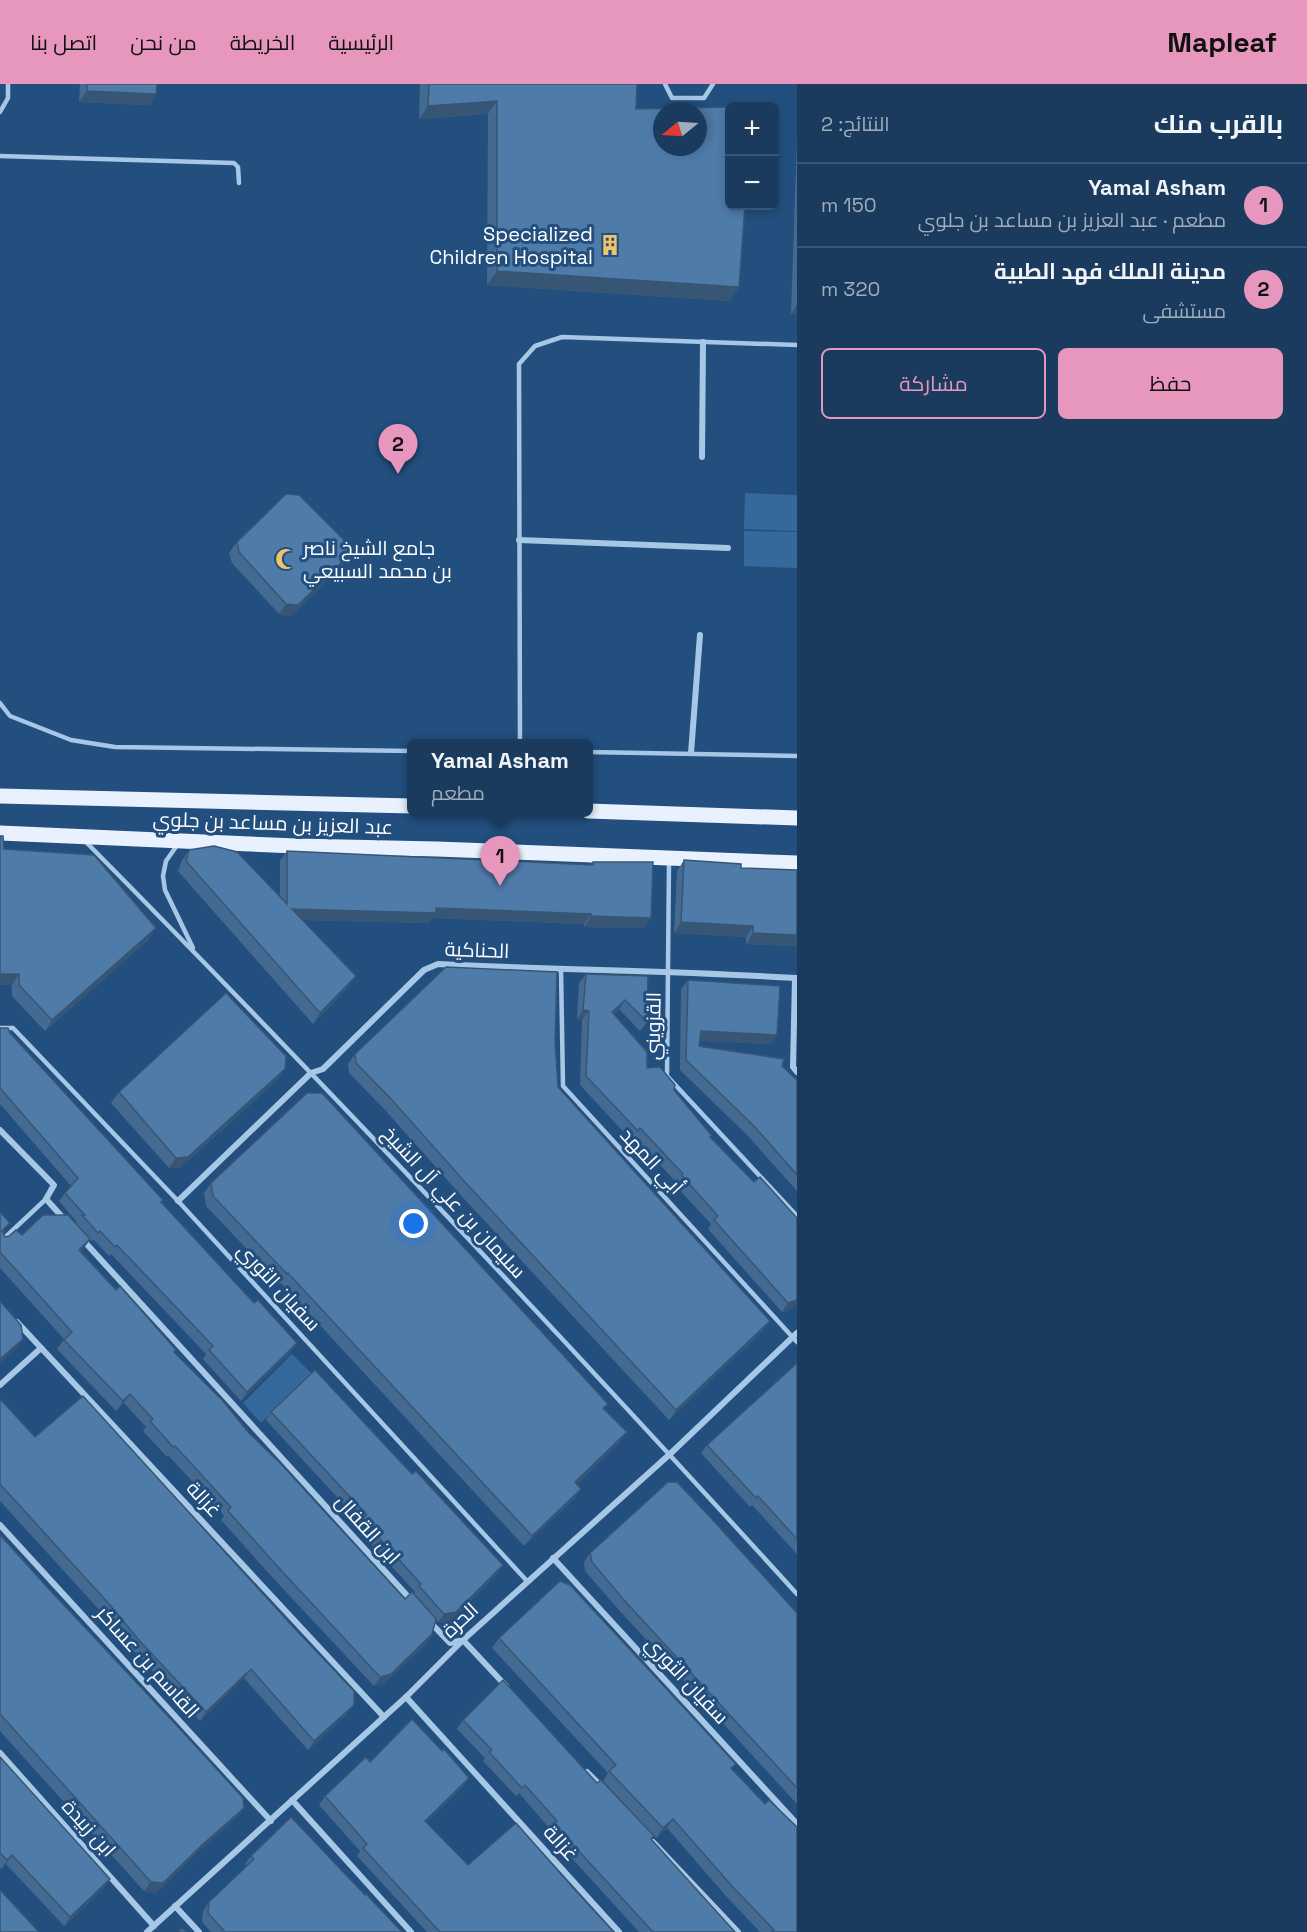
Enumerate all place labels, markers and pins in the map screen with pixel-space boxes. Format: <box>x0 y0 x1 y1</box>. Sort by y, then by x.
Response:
place label: Specialized Children Hospital <box>429 221 593 270</box>
building icon: Specialized Children Hospital <box>598 233 622 257</box>
pin: 2 <box>378 424 418 474</box>
place label: جامع الشيخ ناصر بن محمد السبيعي <box>302 535 452 587</box>
mosque icon: جامع الشيخ ناصر بن محمد السبيعي <box>274 547 298 571</box>
pin: 1 <box>480 836 520 886</box>

